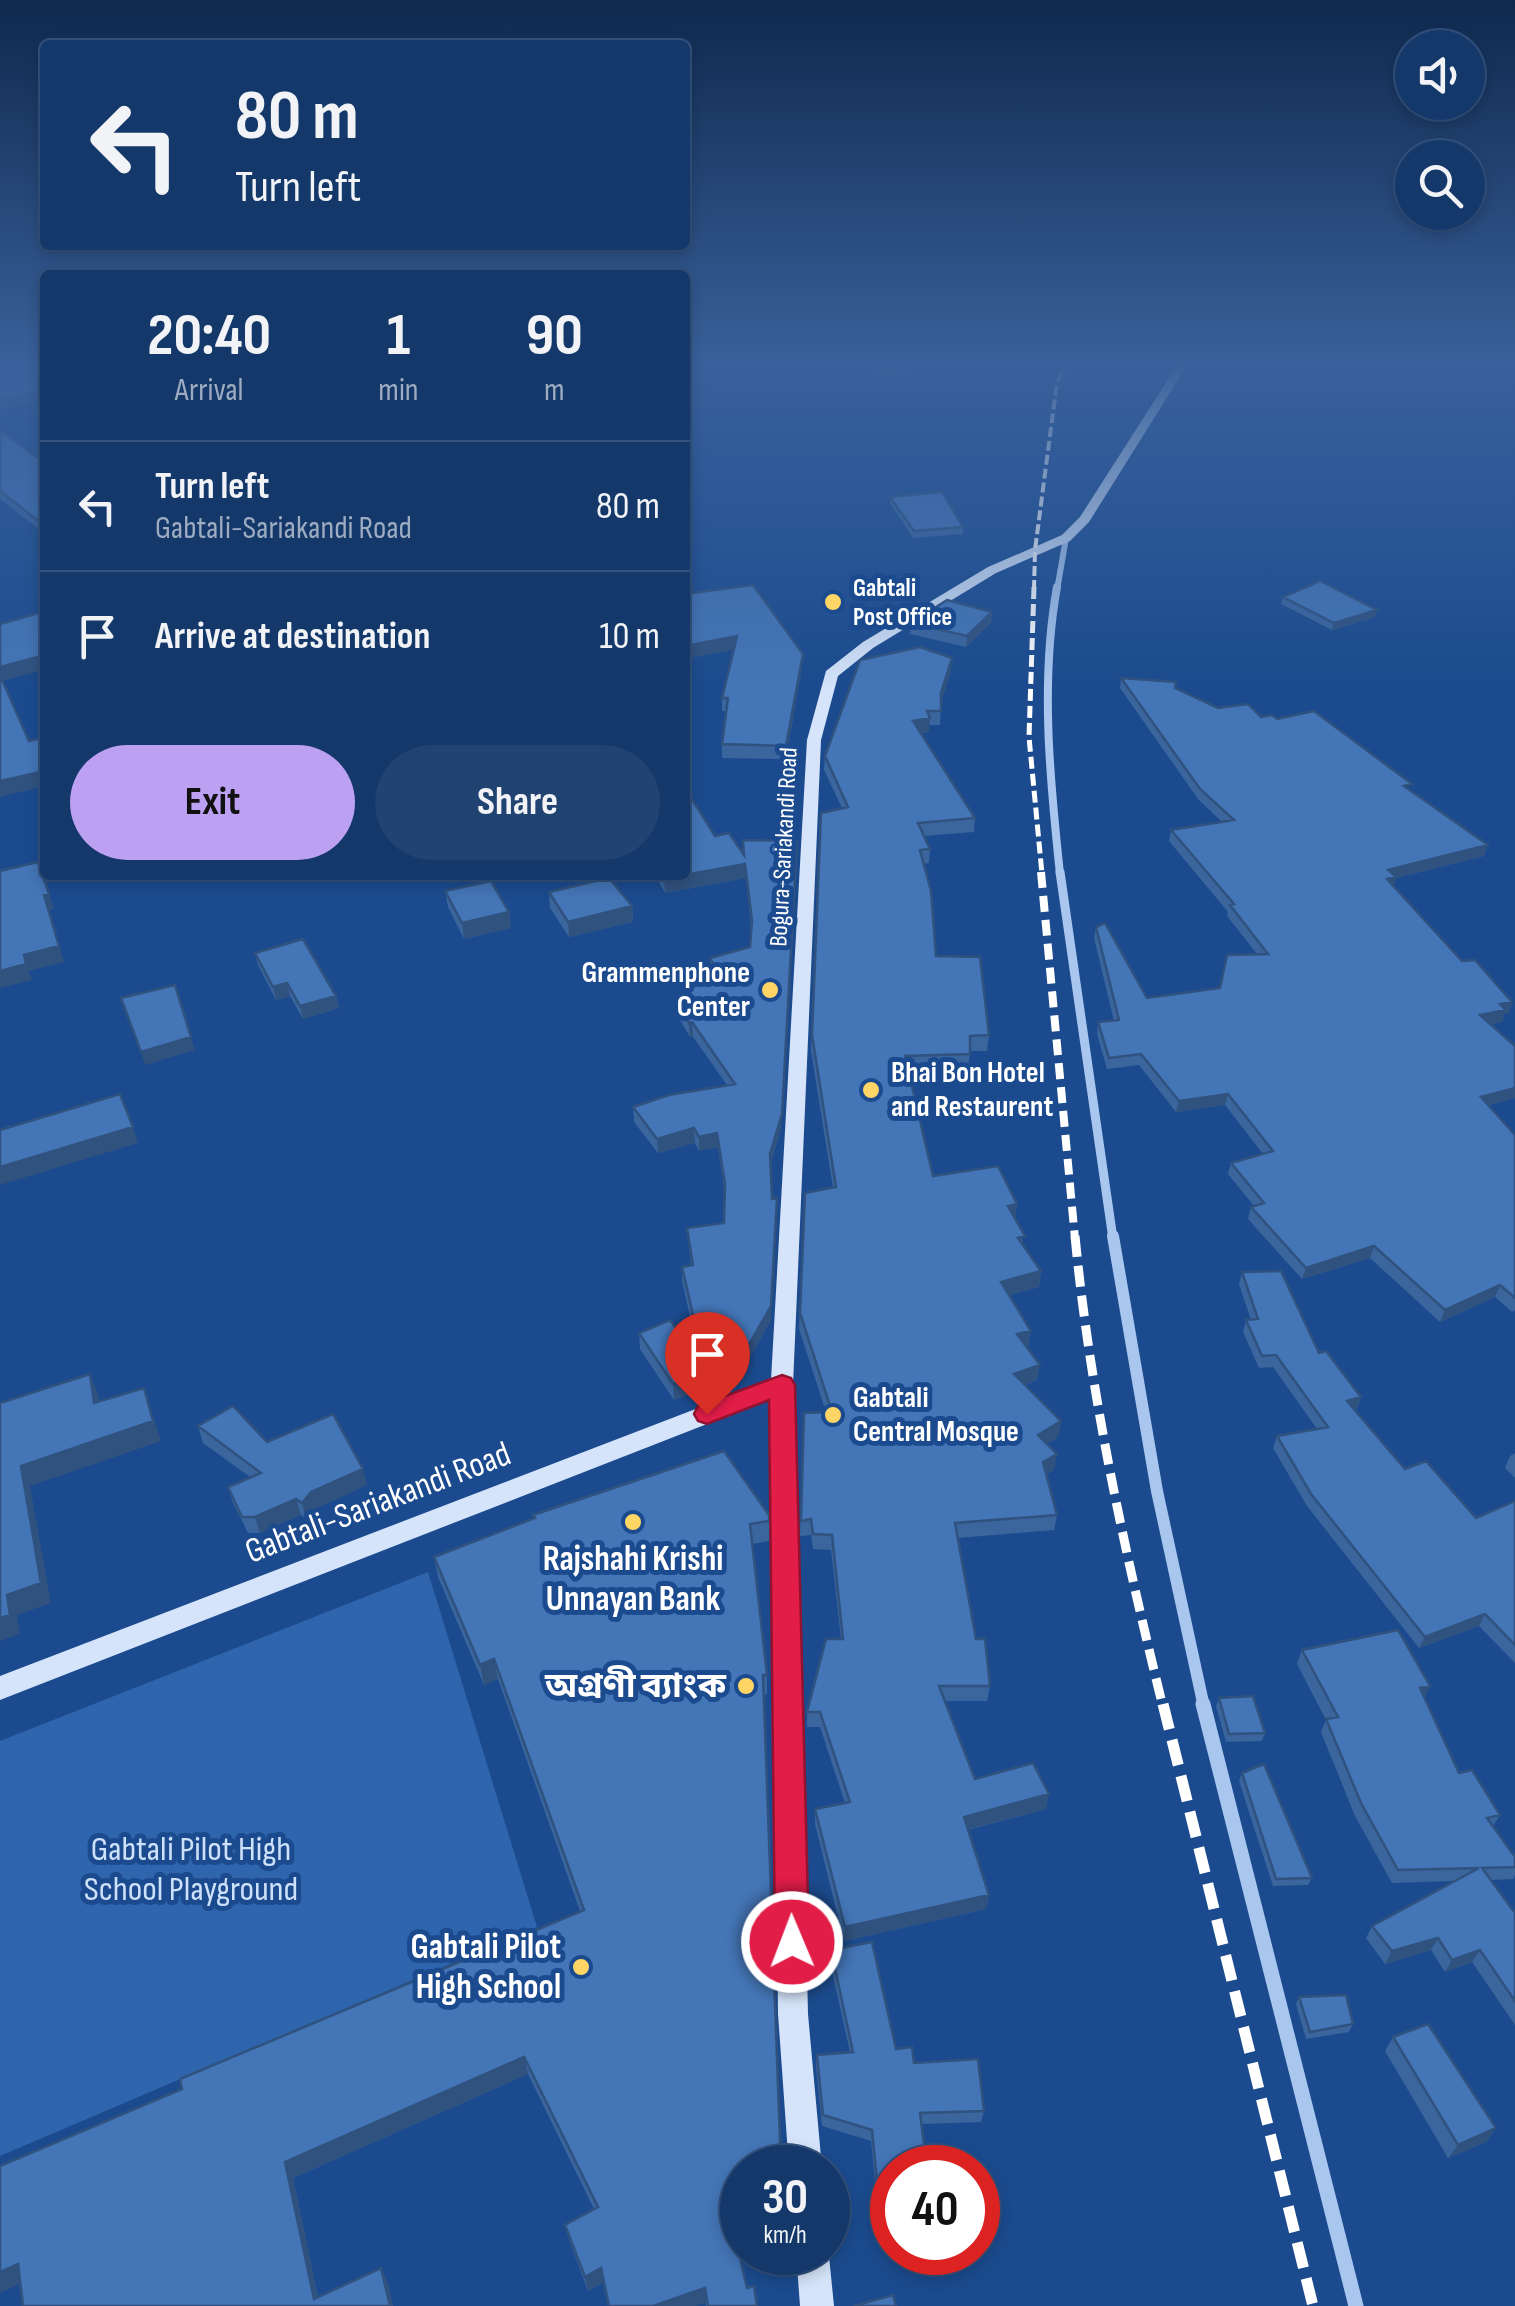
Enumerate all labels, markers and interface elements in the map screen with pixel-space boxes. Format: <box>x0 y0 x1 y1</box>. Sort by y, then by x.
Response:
map controls <box>1395 30 1485 230</box>
button: sound <box>1395 30 1485 120</box>
text: 80 m <box>235 75 359 159</box>
icon: left <box>70 80 200 210</box>
button: search <box>1395 140 1485 230</box>
text: Turn left <box>235 160 361 215</box>
text: 20:40 <box>147 300 271 372</box>
text: 1 <box>387 300 410 372</box>
text: 90 <box>526 300 583 372</box>
text: Arrival <box>175 371 244 410</box>
text: min <box>378 371 419 410</box>
text: m <box>544 371 565 410</box>
text: Turn left <box>155 464 269 509</box>
icon: left <box>70 479 125 534</box>
text: 80 m <box>596 484 660 529</box>
text: Gabtali-Sariakandi Road <box>155 509 412 548</box>
place label: Gabtali Post Office <box>853 573 952 633</box>
marker: Gabtali Post Office <box>822 591 844 613</box>
icon: arrive <box>70 609 125 664</box>
text: Arrive at destination <box>155 614 430 659</box>
text: 10 m <box>599 614 660 659</box>
button: Exit <box>70 745 355 860</box>
button: Share <box>375 745 660 860</box>
street label: Bogura-Sariakandi Road <box>763 747 805 947</box>
place label: Grammenphone Center <box>582 955 750 1025</box>
marker: Grammenphone Center <box>759 979 781 1001</box>
place label: Bhai Bon Hotel and Restaurent <box>891 1055 1054 1125</box>
marker: Bhai Bon Hotel and Restaurent <box>860 1079 882 1101</box>
pin <box>665 1312 750 1415</box>
icon: arrive <box>680 1327 735 1382</box>
place label: Gabtali Central Mosque <box>853 1380 1019 1450</box>
marker: Gabtali Central Mosque <box>822 1404 844 1426</box>
street label: Gabtali-Sariakandi Road <box>239 1433 517 1573</box>
marker: Rajshahi Krishi Unnayan Bank <box>622 1511 644 1533</box>
place label: Rajshahi Krishi Unnayan Bank <box>543 1538 723 1621</box>
place label: অগ্রণী ব্যাংক <box>544 1665 727 1708</box>
marker: অগ্রণী ব্যাংক <box>735 1675 757 1697</box>
park label: Gabtali Pilot High School Playground <box>84 1828 298 1911</box>
position arrow <box>740 1890 844 1994</box>
place label: Gabtali Pilot High School <box>410 1926 561 2009</box>
marker: Gabtali Pilot High School <box>570 1956 592 1978</box>
speed limit sign: 40 <box>870 2145 1000 2275</box>
text: 30 <box>762 2168 808 2228</box>
text: km/h <box>763 2220 807 2251</box>

